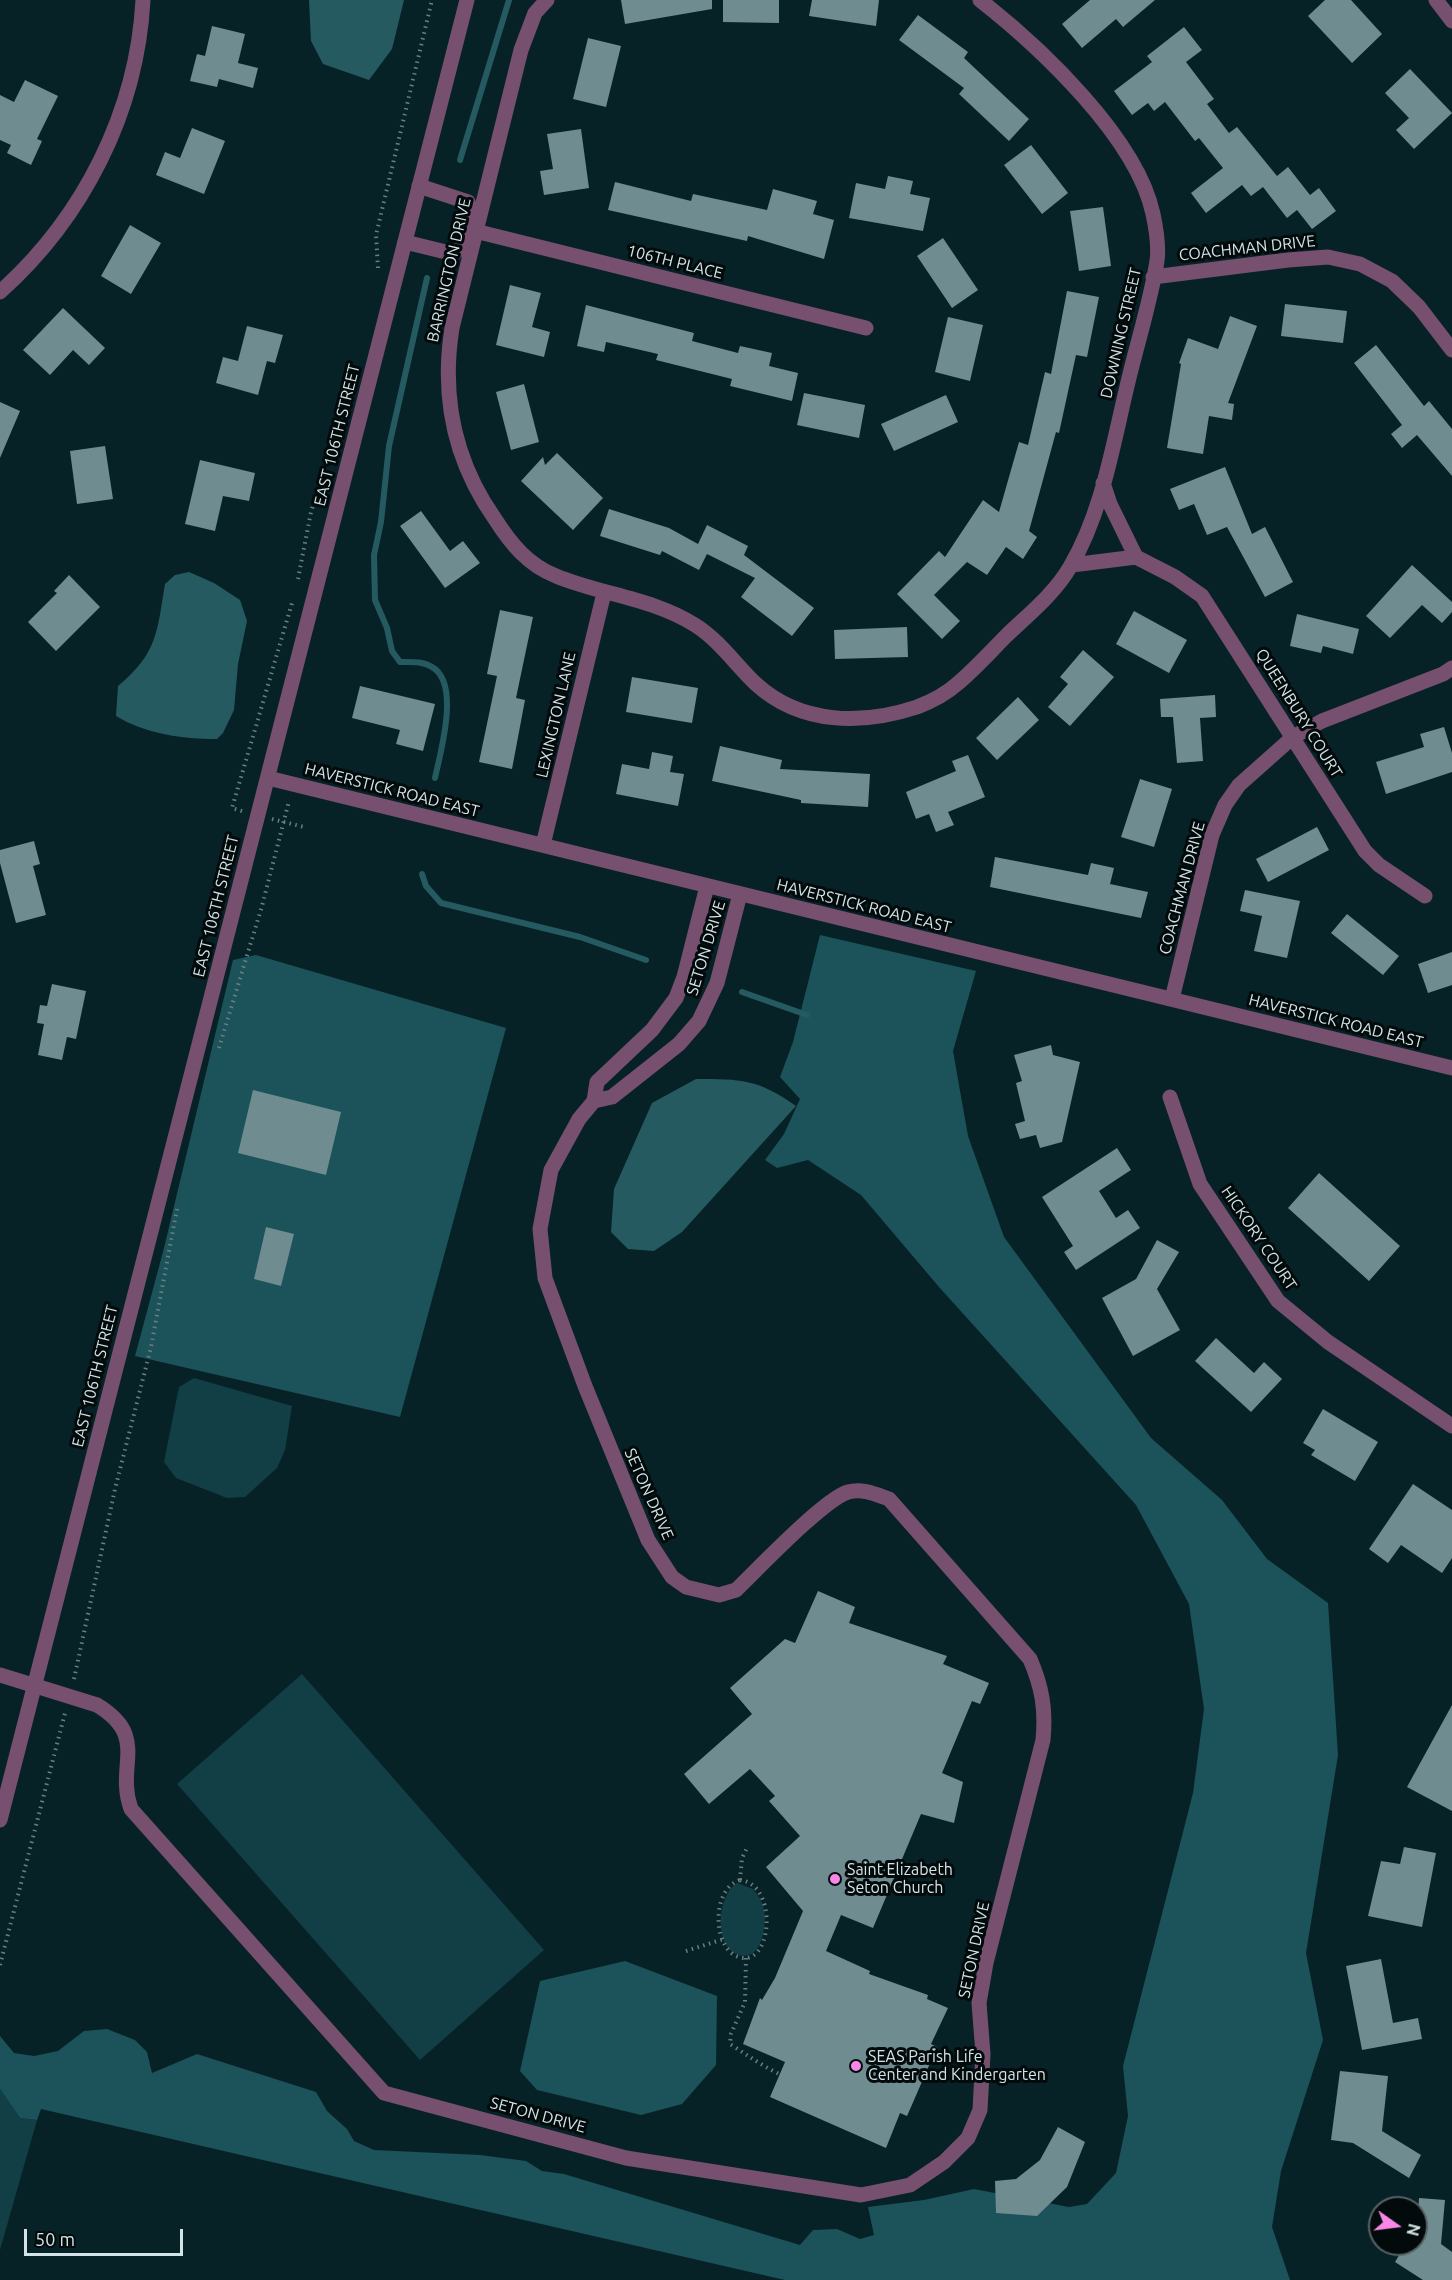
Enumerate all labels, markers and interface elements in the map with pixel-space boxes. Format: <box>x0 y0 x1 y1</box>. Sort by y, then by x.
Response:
street label: BARRINGTON DRIVE <box>423 196 475 344</box>
street label: COACHMAN DRIVE <box>1178 231 1316 265</box>
street label: 106TH PLACE <box>625 241 725 283</box>
street label: DOWNING STREET <box>1097 266 1145 400</box>
street label: EAST 106TH STREET <box>310 362 364 508</box>
street label: QUEENBURY COURT <box>1252 645 1346 781</box>
street label: LEXINGTON LANE <box>532 650 580 780</box>
street label: HAVERSTICK ROAD EAST <box>303 759 481 821</box>
street label: COACHMAN DRIVE <box>1155 819 1209 957</box>
street label: EAST 106TH STREET <box>189 833 243 979</box>
street label: HAVERSTICK ROAD EAST <box>775 875 953 937</box>
street label: SETON DRIVE <box>682 898 730 998</box>
street label: HAVERSTICK ROAD EAST <box>1247 990 1425 1052</box>
street label: HICKORY COURT <box>1217 1182 1301 1294</box>
street label: EAST 106TH STREET <box>68 1303 122 1449</box>
street label: SETON DRIVE <box>620 1445 678 1543</box>
place label: Saint Elizabeth Seton Church <box>847 1860 953 1898</box>
marker: Saint Elizabeth Seton Church <box>828 1872 842 1886</box>
street label: SETON DRIVE <box>954 1900 994 2000</box>
place label: SEAS Parish Life Center and Kindergarten <box>868 2047 1046 2085</box>
marker: SEAS Parish Life Center and Kindergarten <box>849 2059 863 2073</box>
street label: SETON DRIVE <box>488 2093 588 2137</box>
north arrow <box>1368 2196 1428 2256</box>
scale bar <box>27 2217 186 2255</box>
text: N <box>1403 2222 1424 2238</box>
text: 50 m <box>35 2229 75 2249</box>

